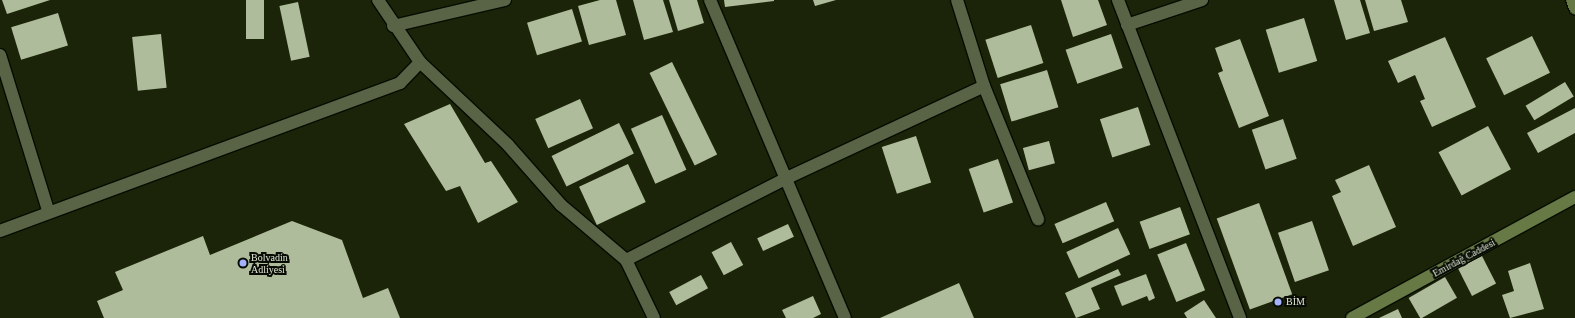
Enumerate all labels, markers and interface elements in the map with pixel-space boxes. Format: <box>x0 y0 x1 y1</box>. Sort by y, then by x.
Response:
street label: Emirdağ Caddesi <box>1431 236 1497 280</box>
place label: Bolvadin Adliyesi <box>251 251 288 274</box>
marker: Bolvadin Adliyesi <box>238 258 248 268</box>
place label: BİM <box>1286 296 1305 308</box>
marker: BİM <box>1273 297 1283 307</box>

